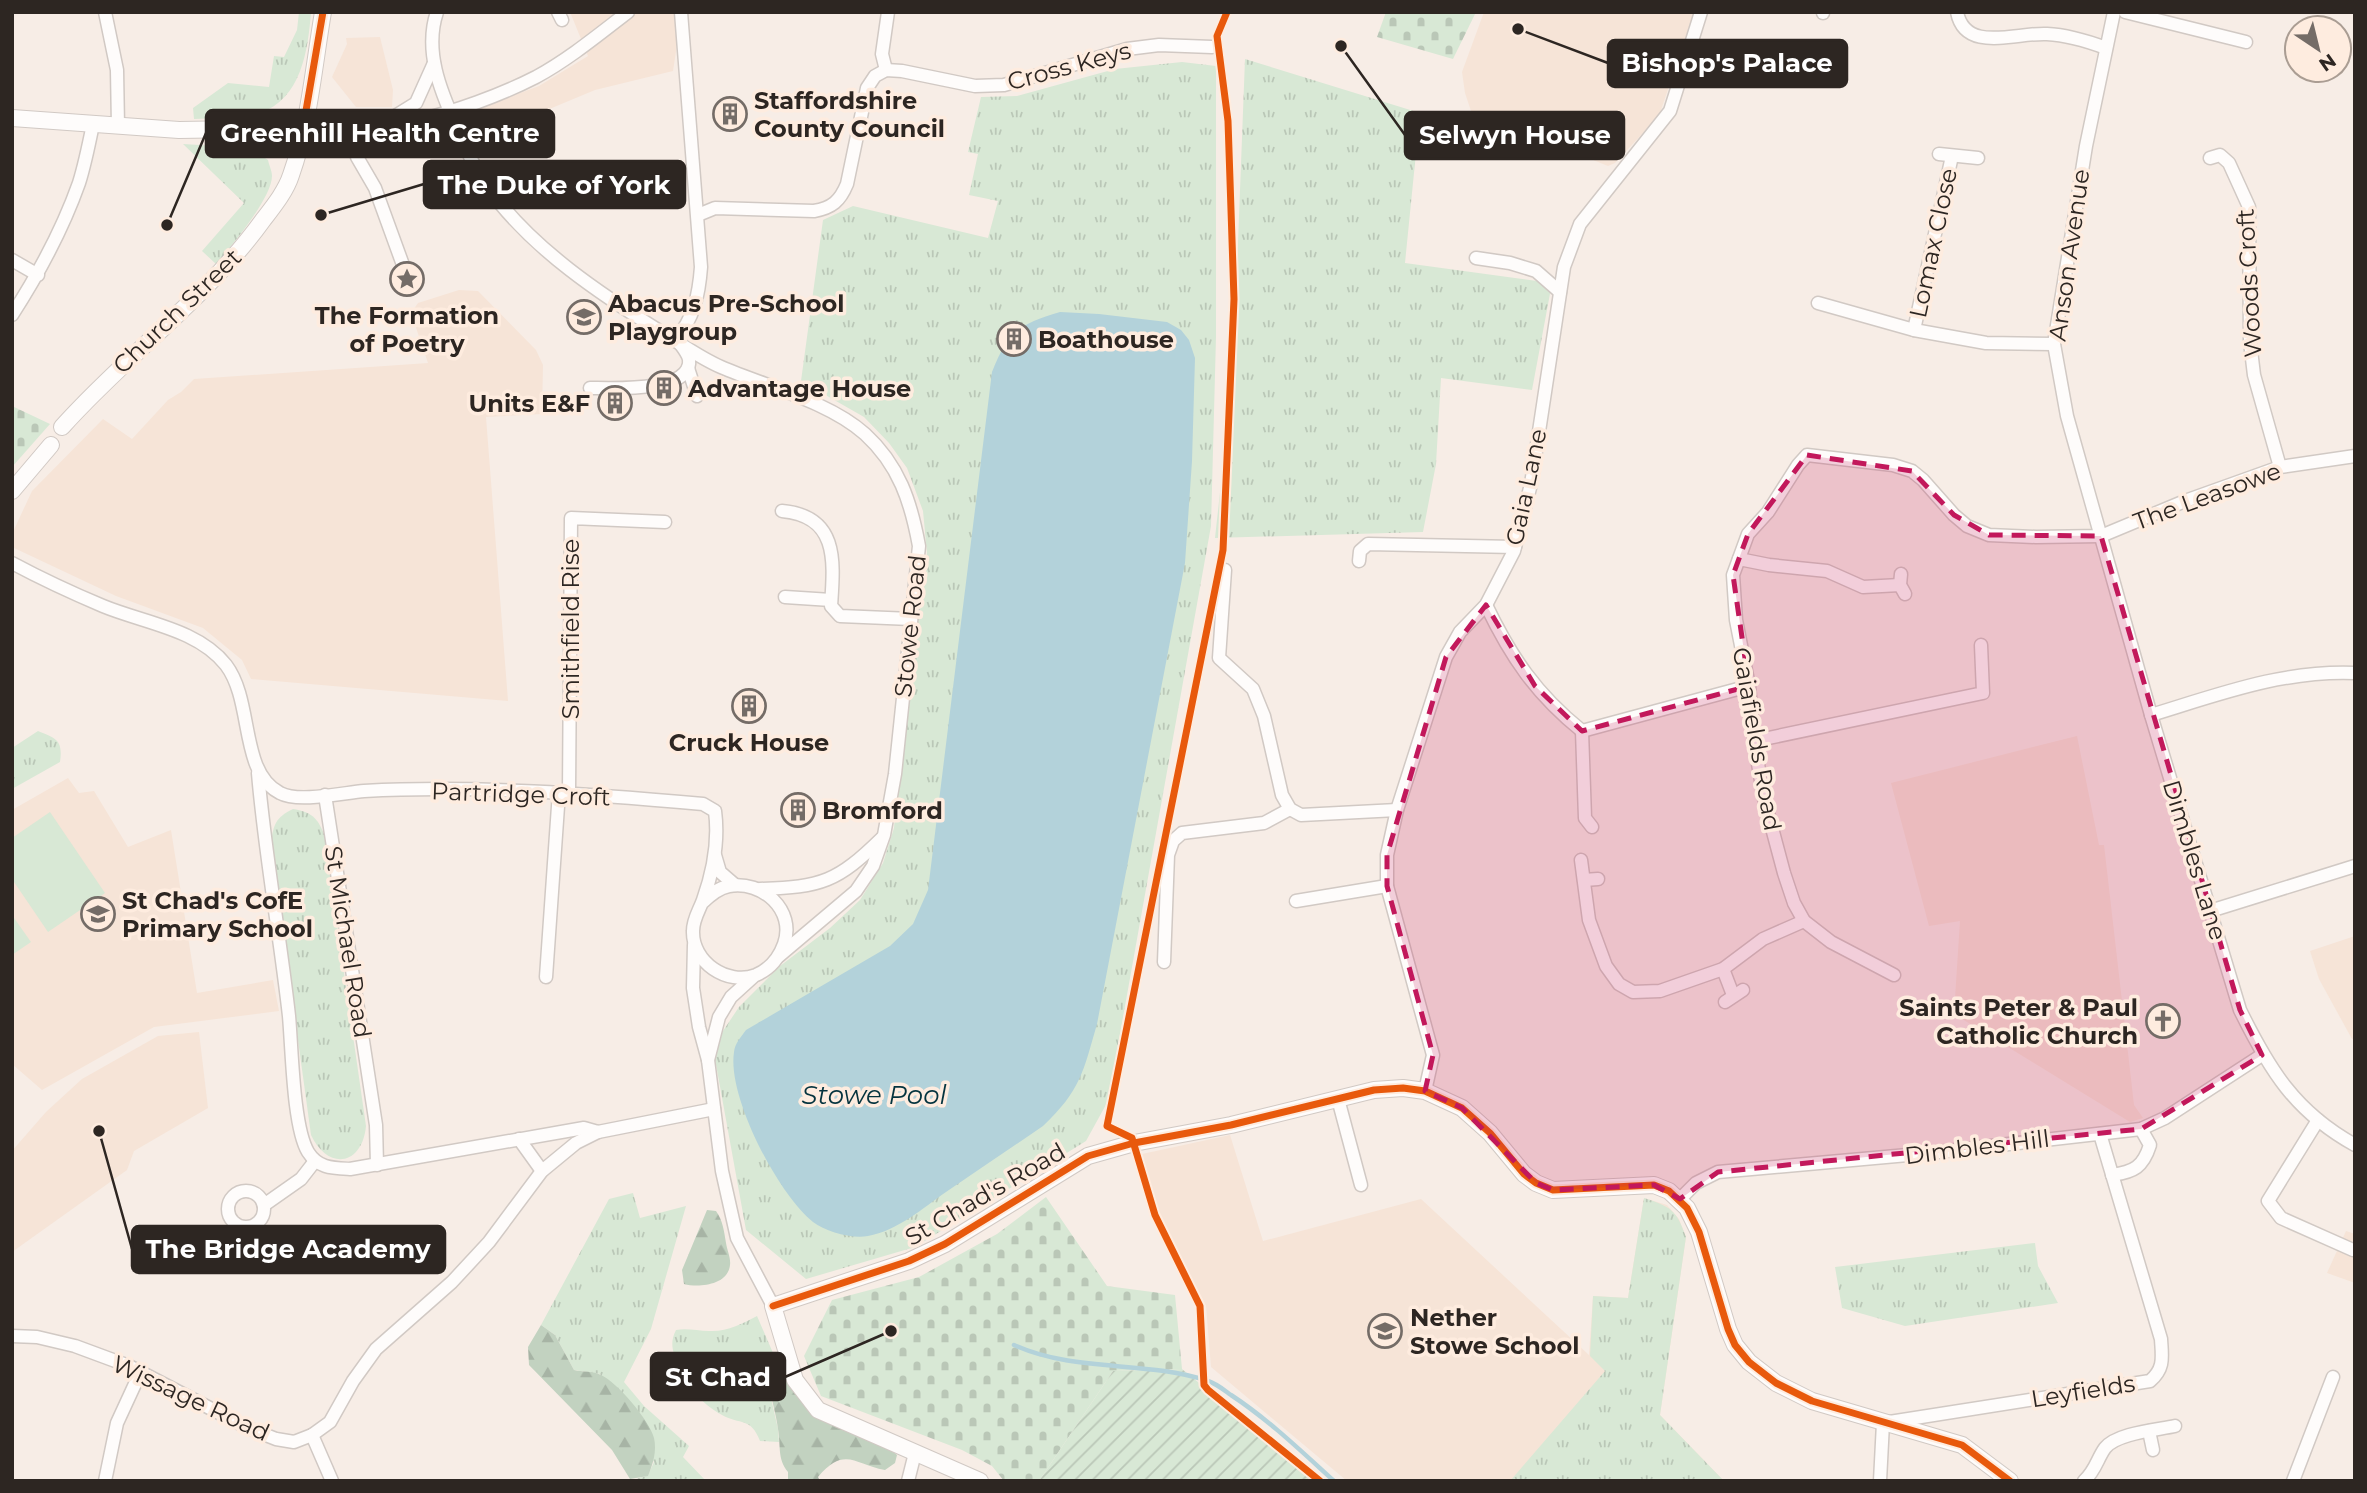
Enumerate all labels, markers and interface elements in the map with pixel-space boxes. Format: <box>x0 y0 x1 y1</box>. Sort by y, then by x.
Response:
north arrow <box>2283 14 2353 84</box>
street label: Cross Keys <box>1004 36 1134 96</box>
callout: Bishop's Palace <box>1608 40 1847 87</box>
text: Bishop's Palace <box>1621 47 1833 79</box>
text: N <box>2315 49 2340 76</box>
place label: Staffordshire County Council <box>754 86 945 143</box>
building icon: Staffordshire County Council <box>711 95 749 133</box>
callout: Greenhill Health Centre <box>206 110 554 157</box>
callout: Selwyn House <box>1405 112 1624 159</box>
text: Greenhill Health Centre <box>220 117 540 149</box>
text: Selwyn House <box>1419 119 1611 151</box>
callout: The Duke of York <box>424 161 685 208</box>
street label: Lomax Close <box>1903 165 1963 321</box>
street label: Anson Avenue <box>2043 167 2095 343</box>
text: The Duke of York <box>437 169 671 201</box>
street label: Woods Croft <box>2231 208 2267 358</box>
street label: Church Street <box>107 242 247 379</box>
place icon: The Formation of Poetry <box>388 260 426 298</box>
place label: Abacus Pre-School Playgroup <box>607 289 844 346</box>
school or university icon: Abacus Pre-School Playgroup <box>565 298 603 336</box>
place label: The Formation of Poetry <box>315 301 499 358</box>
building icon: Boathouse <box>995 320 1033 358</box>
place label: Boathouse <box>1038 325 1174 354</box>
building icon: Advantage House <box>645 369 683 407</box>
place label: Advantage House <box>687 374 911 403</box>
building icon: Units E&F <box>596 384 634 422</box>
place label: Units E&F <box>468 389 590 418</box>
street label: Gaia Lane <box>1499 426 1553 548</box>
street label: The Leasowe <box>2129 456 2285 536</box>
street label: Smithfield Rise <box>556 539 585 719</box>
street label: Stowe Road <box>888 553 932 699</box>
street label: Gaiafields Road <box>1727 645 1787 833</box>
building icon: Cruck House <box>730 687 768 725</box>
place label: Cruck House <box>669 728 829 757</box>
street label: Partridge Croft <box>431 776 611 812</box>
street label: Dimbles Lane <box>2157 776 2233 944</box>
building icon: Bromford <box>779 791 817 829</box>
place label: Bromford <box>822 796 943 825</box>
street label: St Michael Road <box>319 844 377 1040</box>
place label: St Chad's CofE Primary School <box>122 886 313 943</box>
school or university icon: St Chad's CofE Primary School <box>79 895 117 933</box>
place label: Saints Peter & Paul Catholic Church <box>1899 993 2138 1050</box>
church icon: Saints Peter & Paul Catholic Church <box>2144 1002 2182 1040</box>
water label: Stowe Pool <box>802 1079 946 1111</box>
street label: Dimbles Hill <box>1903 1124 2051 1170</box>
street label: St Chad's Road <box>900 1136 1070 1252</box>
callout: The Bridge Academy <box>132 1226 445 1273</box>
text: The Bridge Academy <box>146 1233 431 1265</box>
place label: Nether Stowe School <box>1410 1303 1580 1360</box>
school or university icon: Nether Stowe School <box>1366 1312 1404 1350</box>
street label: Wissage Road <box>108 1349 274 1447</box>
callout: St Chad <box>651 1353 785 1400</box>
text: St Chad <box>665 1361 771 1393</box>
street label: Leyfields <box>2029 1368 2137 1414</box>

